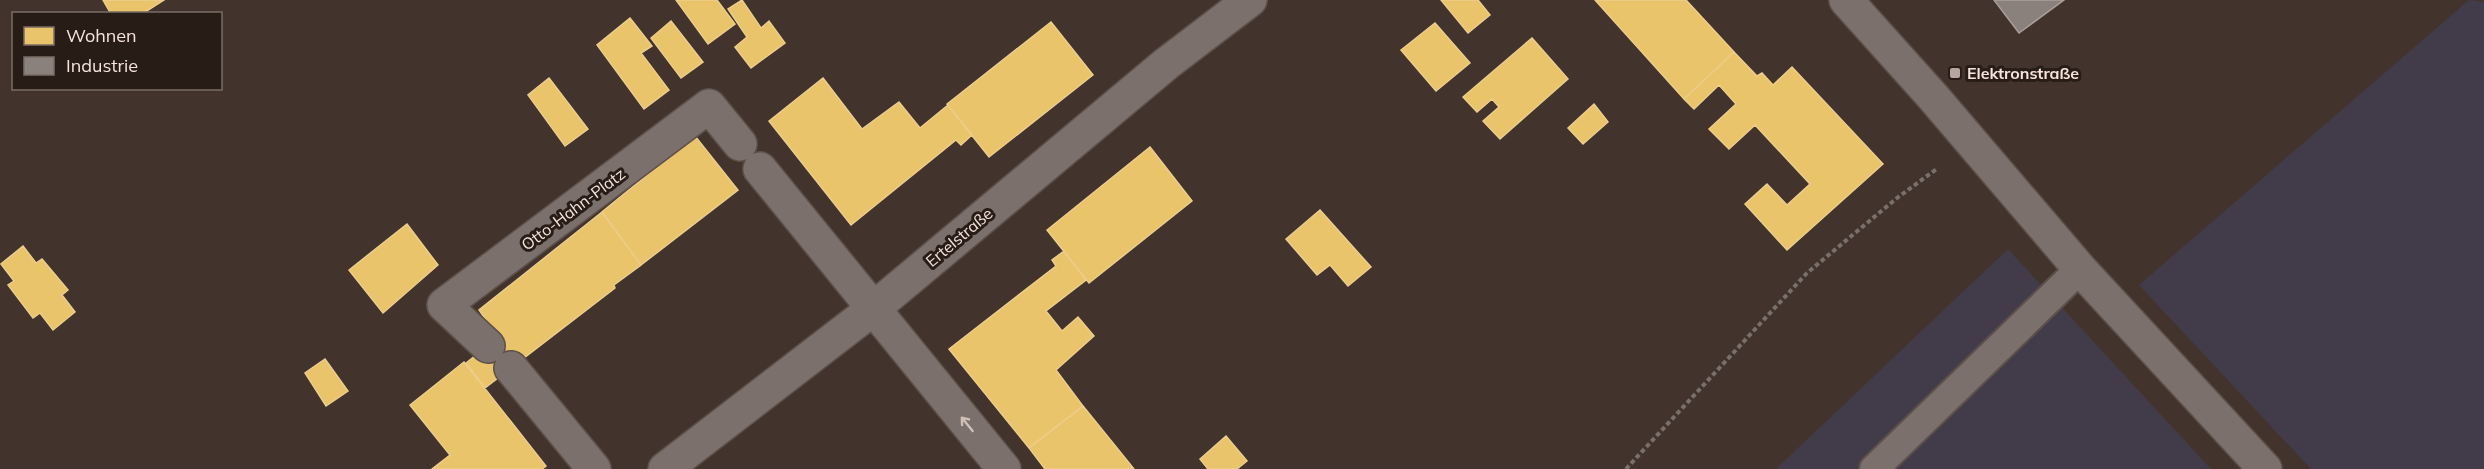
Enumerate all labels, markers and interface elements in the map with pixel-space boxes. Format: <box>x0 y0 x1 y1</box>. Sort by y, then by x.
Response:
legend <box>12 12 222 90</box>
text: Wohnen <box>66 24 137 47</box>
text: Industrie <box>66 54 138 77</box>
place label: Elektronstraße <box>1967 63 2079 83</box>
marker: Elektronstraße <box>1948 66 1962 80</box>
street label: Otto-Hahn-Platz <box>517 163 629 255</box>
street label: Ertelstraße <box>921 203 997 271</box>
one-way arrow <box>960 416 973 432</box>

